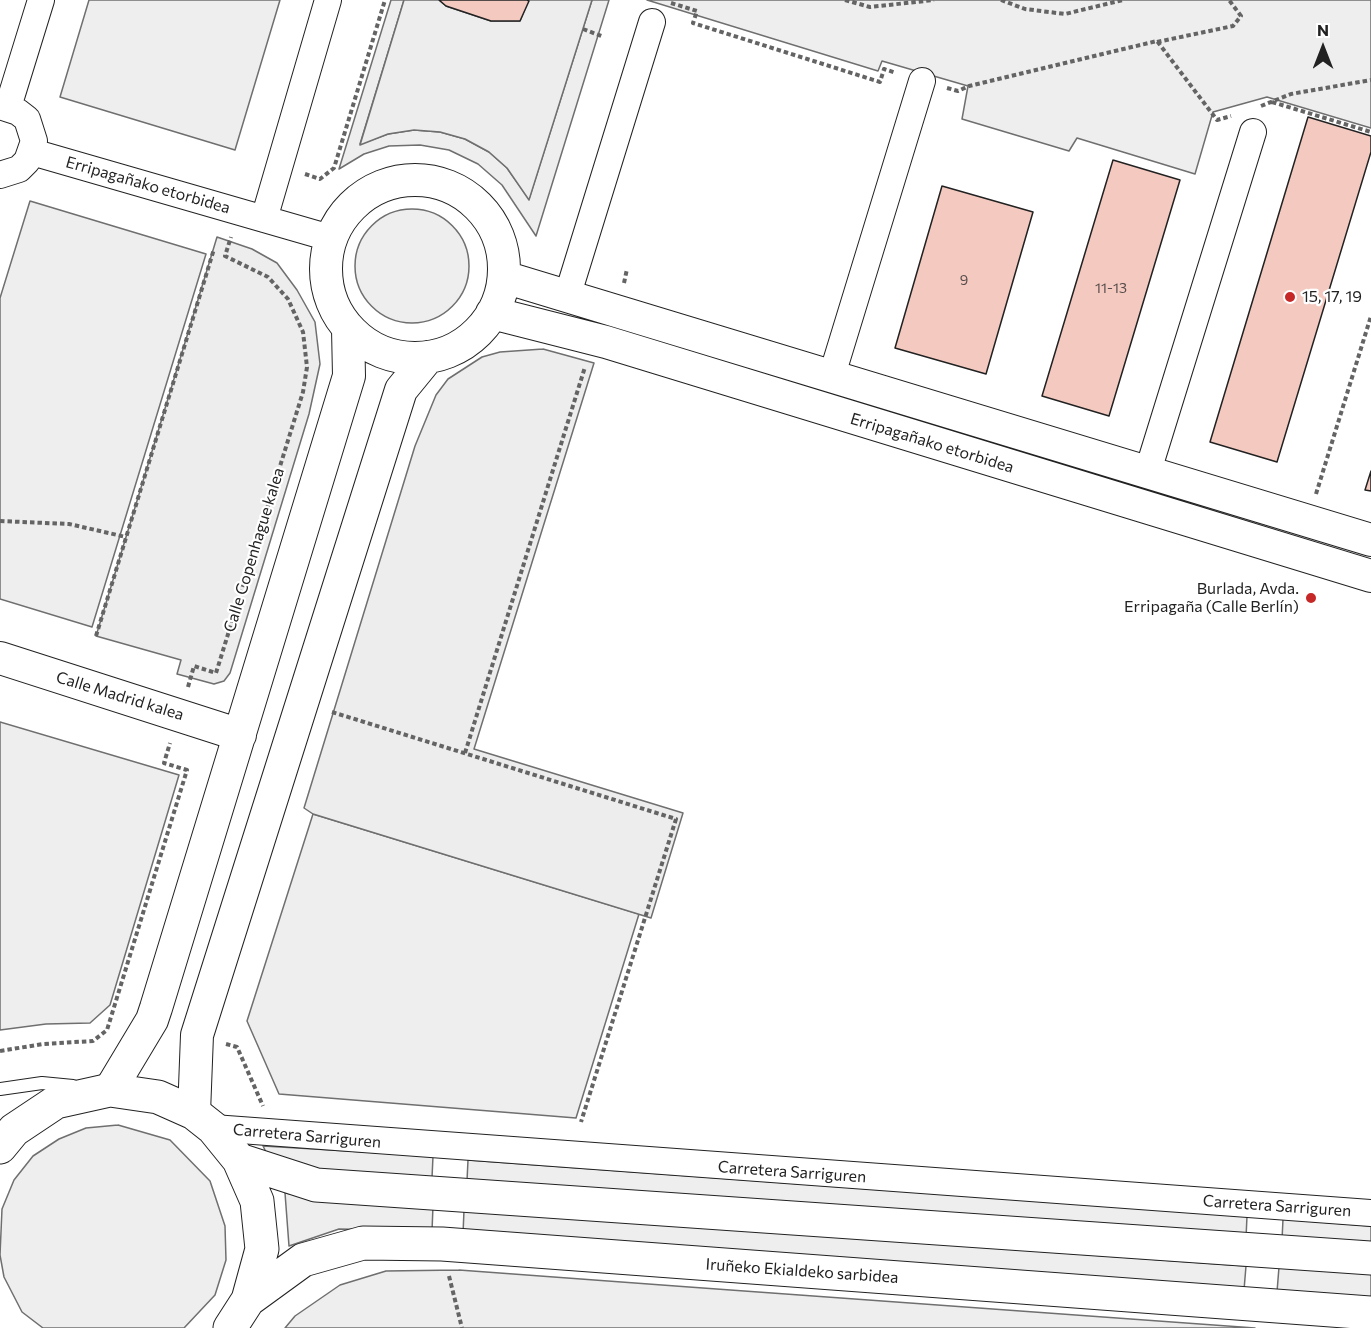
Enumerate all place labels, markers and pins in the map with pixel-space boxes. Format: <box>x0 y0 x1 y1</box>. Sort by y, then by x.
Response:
place label: 15, 17, 19 <box>1302 287 1362 307</box>
marker: 15, 17, 19 <box>1283 290 1297 304</box>
place label: Burlada, Avda. Erripagaña (Calle Berlín) <box>1124 579 1299 617</box>
marker: Burlada, Avda. Erripagaña (Calle Berlín) <box>1304 591 1318 605</box>

